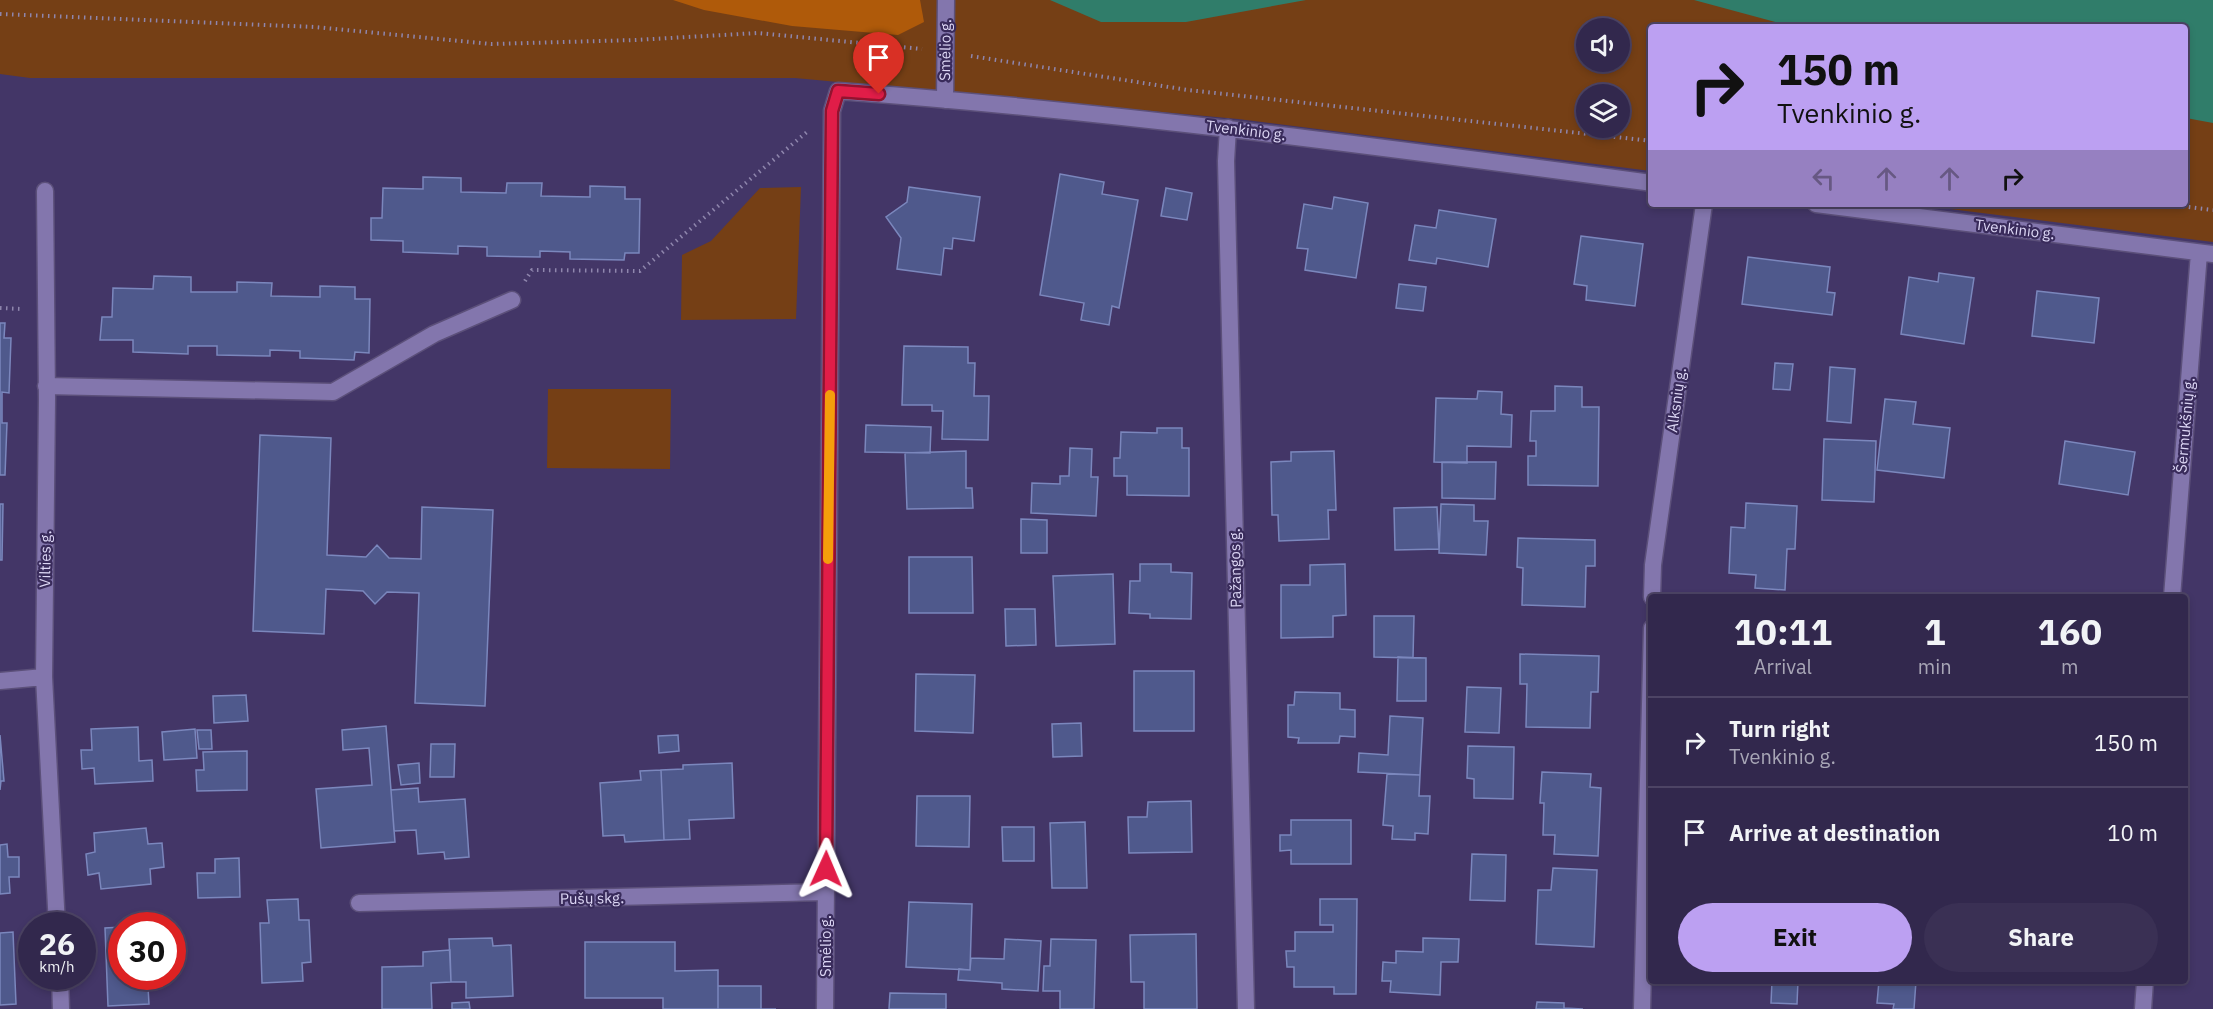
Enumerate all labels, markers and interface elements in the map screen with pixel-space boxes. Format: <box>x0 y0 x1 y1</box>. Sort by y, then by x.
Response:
map controls <box>1576 18 1630 138</box>
button: sound <box>1576 18 1630 72</box>
street label: Smėlio g. <box>935 19 955 81</box>
pin <box>853 32 904 94</box>
icon: arrive <box>862 41 895 74</box>
text: 150 m <box>1777 42 1900 97</box>
icon: right <box>1678 48 1756 126</box>
button: layers <box>1576 84 1630 138</box>
text: Tvenkinio g. <box>1777 95 1921 130</box>
street label: Tvenkinio g. <box>1205 116 1287 144</box>
icon: left <box>1807 162 1840 195</box>
icon: ahead <box>1870 162 1903 195</box>
icon: ahead <box>1933 162 1966 195</box>
icon: right <box>1996 162 2029 195</box>
street label: Tvenkinio g. <box>1974 215 2056 243</box>
street label: Alksnių g. <box>1662 366 1690 434</box>
street label: Šermukšnių g. <box>2171 377 2199 473</box>
street label: Pažangos g. <box>1225 528 1245 608</box>
street label: Vilties g. <box>35 530 55 588</box>
text: 10:11 <box>1734 608 1832 655</box>
text: 1 <box>1924 608 1946 655</box>
text: 160 <box>2037 608 2102 655</box>
text: Arrival <box>1754 653 1812 680</box>
text: min <box>1918 653 1952 680</box>
text: m <box>2061 653 2079 680</box>
text: Turn right <box>1729 714 1830 743</box>
icon: right <box>1678 726 1711 759</box>
text: 150 m <box>2094 728 2158 757</box>
text: Tvenkinio g. <box>1729 743 1836 770</box>
icon: arrive <box>1678 816 1711 849</box>
text: Arrive at destination <box>1729 818 1940 847</box>
text: 10 m <box>2107 818 2158 847</box>
position arrow <box>794 837 858 901</box>
street label: Pušų skg. <box>560 888 624 908</box>
button: Exit <box>1678 903 1912 972</box>
button: Share <box>1924 903 2158 972</box>
speed limit sign: 30 <box>108 912 186 990</box>
street label: Smėlio g. <box>816 915 835 977</box>
text: 26 <box>39 924 75 963</box>
text: km/h <box>39 957 75 976</box>

